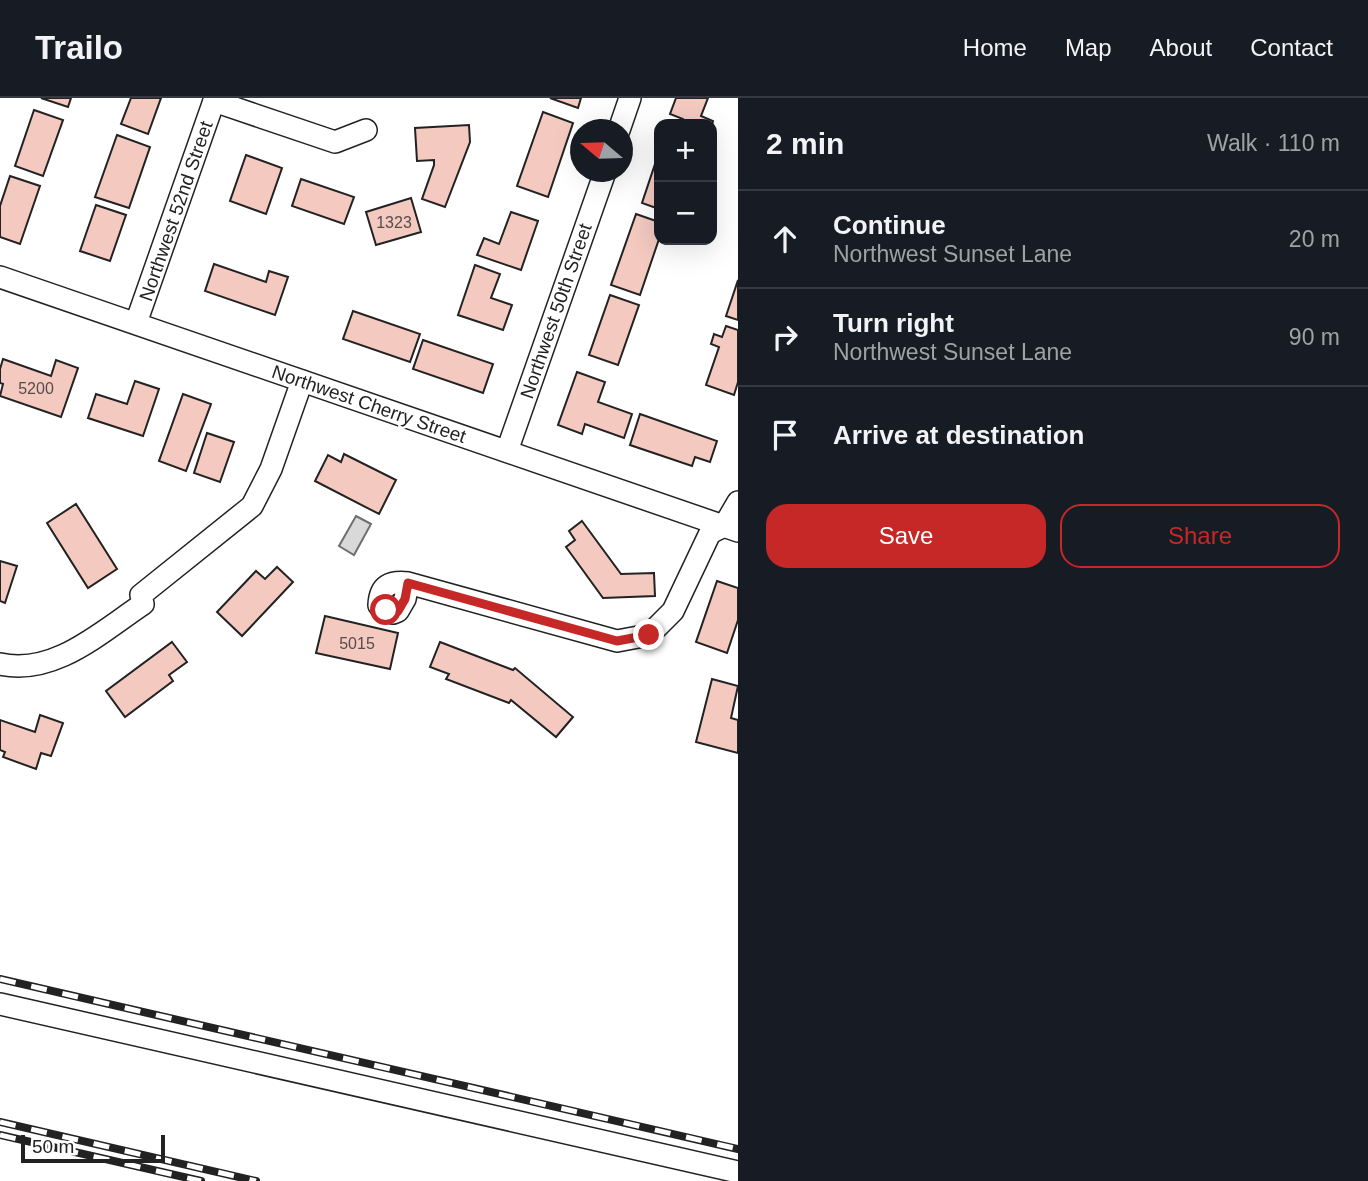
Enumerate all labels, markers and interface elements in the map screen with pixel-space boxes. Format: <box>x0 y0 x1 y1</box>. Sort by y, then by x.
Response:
text: Trailo <box>35 29 123 66</box>
text: Home <box>963 34 1027 61</box>
text: Map <box>1065 34 1112 61</box>
text: About <box>1150 34 1212 61</box>
text: Contact <box>1250 34 1333 61</box>
street label: Northwest 52nd Street <box>135 118 217 304</box>
north arrow <box>570 119 633 182</box>
map controls <box>654 119 717 245</box>
button: + <box>654 119 717 182</box>
text: 2 min <box>766 127 844 160</box>
text: Walk · 110 m <box>1207 130 1340 156</box>
button: − <box>654 182 717 245</box>
text: Continue <box>833 210 946 240</box>
house number: 1323 <box>376 214 412 231</box>
street label: Northwest 50th Street <box>516 220 596 401</box>
icon: ahead <box>766 220 804 258</box>
text: 20 m <box>1289 226 1340 252</box>
text: Northwest Sunset Lane <box>833 241 1072 267</box>
text: Turn right <box>833 308 954 338</box>
icon: right <box>766 318 804 356</box>
text: 90 m <box>1289 324 1340 350</box>
text: Northwest Sunset Lane <box>833 339 1072 365</box>
street label: Northwest Cherry Street <box>269 361 469 447</box>
house number: 5200 <box>18 380 54 397</box>
icon: arrive <box>766 416 804 454</box>
text: Arrive at destination <box>833 420 1084 450</box>
button: Save <box>766 504 1046 568</box>
button: Share <box>1060 504 1340 568</box>
route start <box>370 594 401 625</box>
route end <box>633 619 664 650</box>
house number: 5015 <box>339 635 375 652</box>
scale bar <box>21 1132 164 1164</box>
text: 50 m <box>32 1136 74 1157</box>

